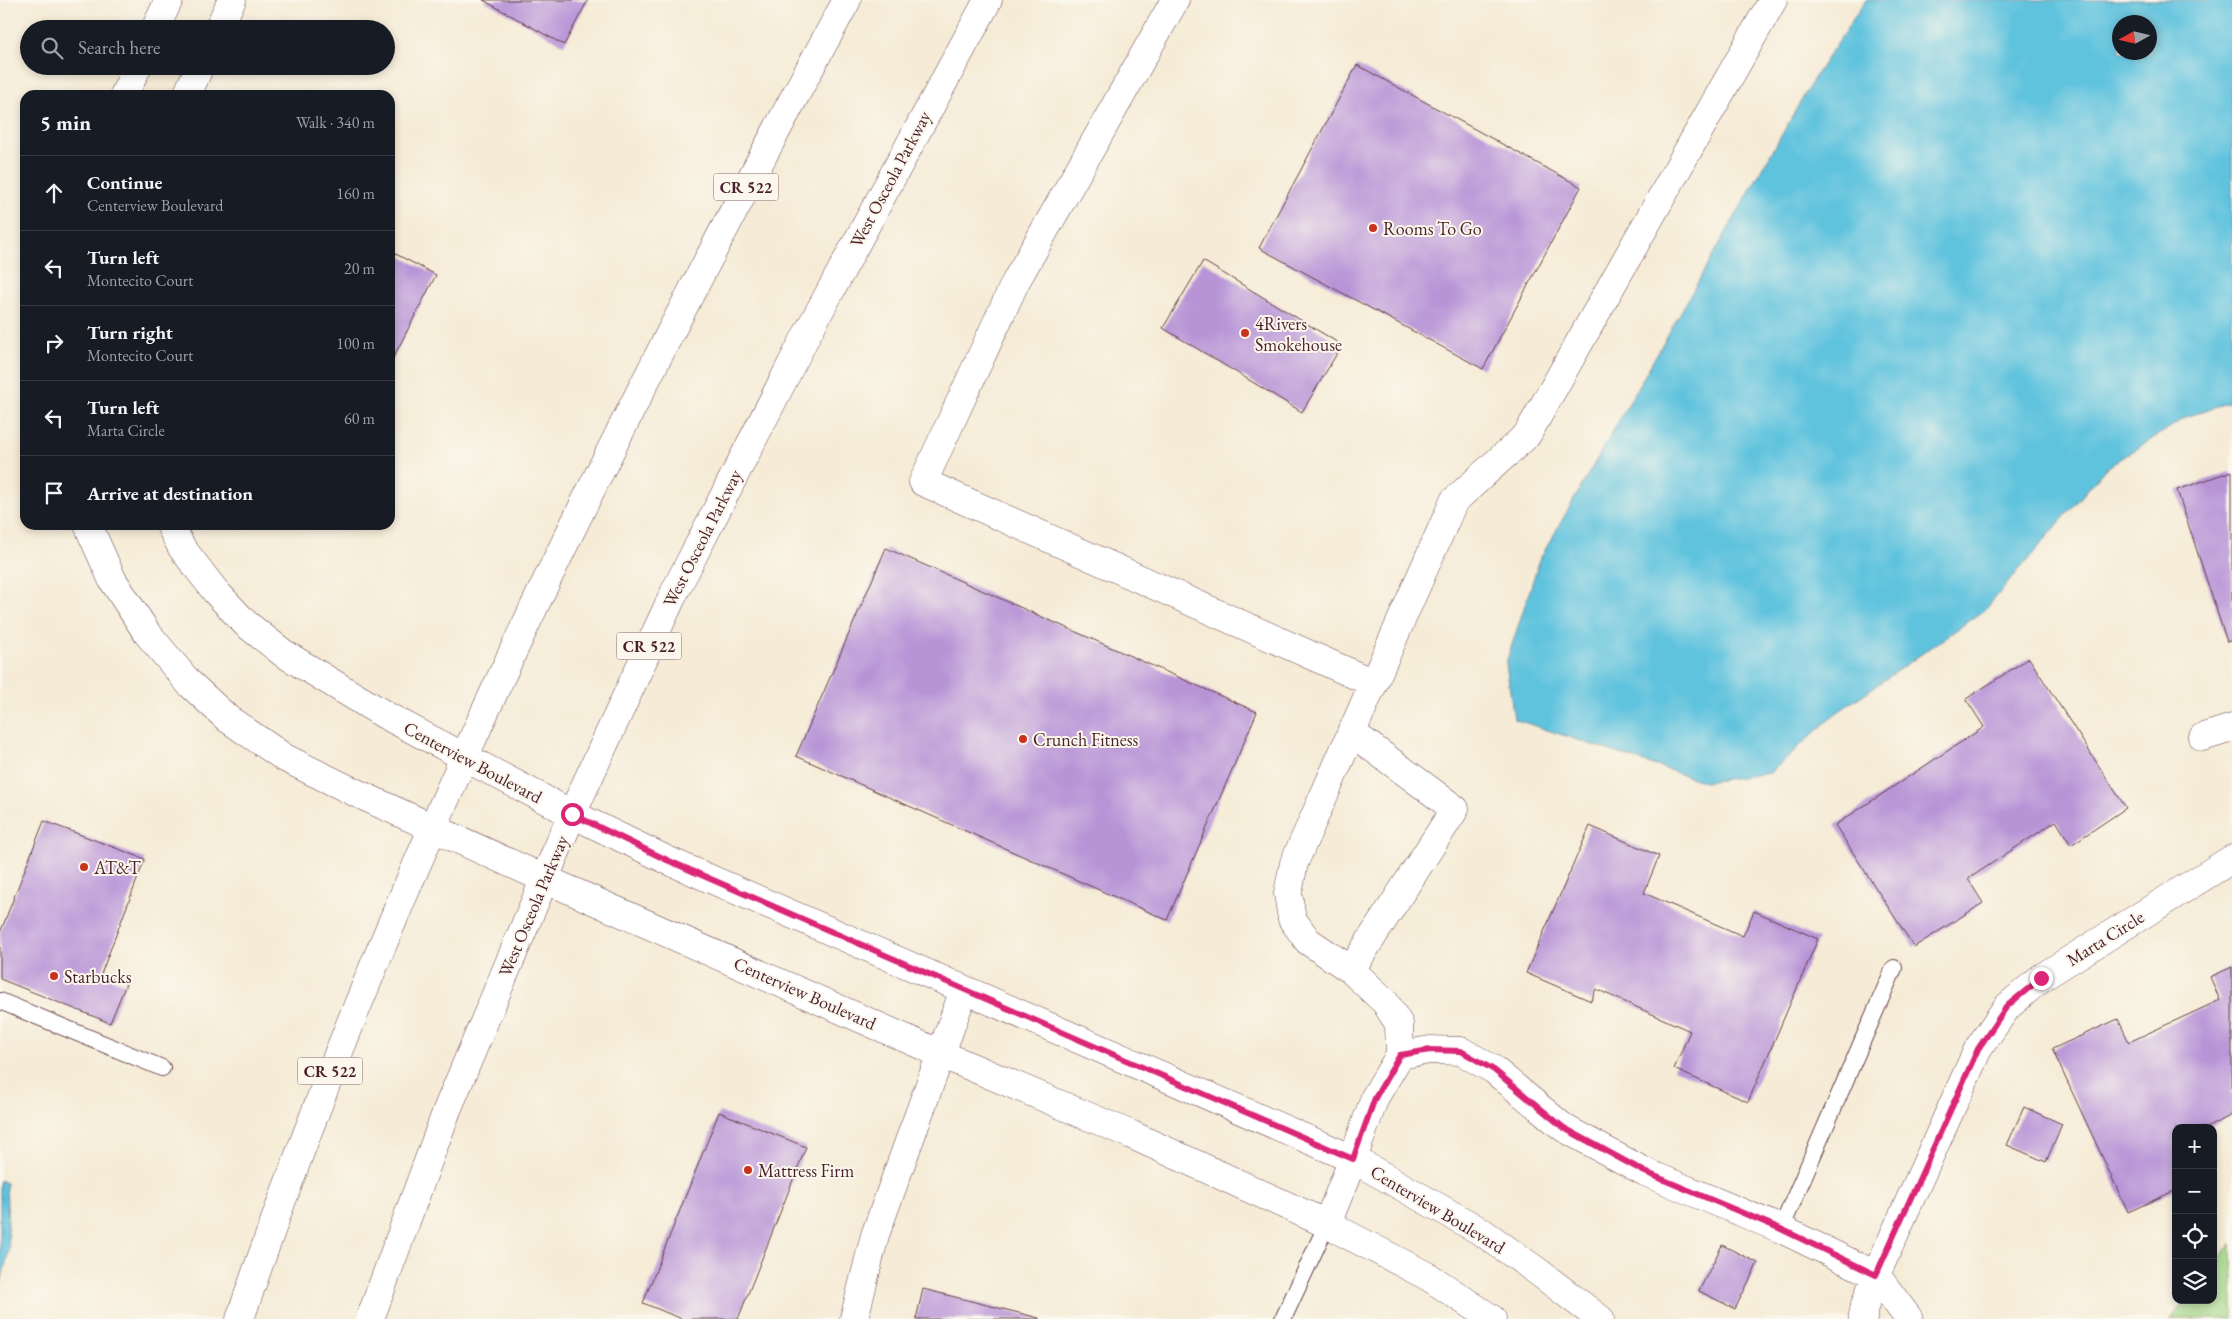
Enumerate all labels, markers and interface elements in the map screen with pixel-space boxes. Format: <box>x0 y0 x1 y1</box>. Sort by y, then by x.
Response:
north arrow <box>2112 15 2157 60</box>
search box <box>20 20 395 75</box>
icon: search <box>38 34 66 62</box>
text: Search here <box>78 35 160 60</box>
street label: West Osceola Parkway <box>844 107 936 251</box>
text: 5 min <box>40 109 91 136</box>
text: Walk · 340 m <box>296 112 375 133</box>
text: Continue <box>87 170 162 195</box>
road number: CR 522 <box>714 173 778 200</box>
icon: ahead <box>40 179 68 207</box>
text: 160 m <box>336 183 375 204</box>
text: Centerview Boulevard <box>87 195 223 216</box>
place label: Rooms To Go <box>1383 217 1482 240</box>
marker: Rooms To Go <box>1367 222 1379 234</box>
text: Turn left <box>87 245 159 270</box>
icon: left <box>40 254 68 282</box>
text: 20 m <box>344 258 375 279</box>
text: Montecito Court <box>87 270 193 291</box>
place label: 4Rivers Smokehouse <box>1255 312 1342 356</box>
text: Turn right <box>87 320 173 345</box>
marker: 4Rivers Smokehouse <box>1239 327 1251 339</box>
icon: right <box>40 329 68 357</box>
text: 100 m <box>336 333 375 354</box>
text: Montecito Court <box>87 345 193 366</box>
text: Turn left <box>87 395 159 420</box>
icon: left <box>40 404 68 432</box>
text: 60 m <box>344 408 375 429</box>
text: Marta Circle <box>87 420 165 441</box>
street label: West Osceola Parkway <box>657 465 747 611</box>
icon: arrive <box>40 479 68 507</box>
text: Arrive at destination <box>87 481 253 506</box>
road number: CR 522 <box>616 632 682 659</box>
street label: Centerview Boulevard <box>400 716 547 809</box>
place label: Crunch Fitness <box>1033 728 1139 751</box>
marker: Crunch Fitness <box>1017 733 1029 745</box>
route start <box>561 803 584 826</box>
street label: West Osceola Parkway <box>493 832 573 980</box>
place label: AT&T <box>93 856 141 879</box>
marker: AT&T <box>78 861 90 873</box>
street label: Marta Circle <box>2062 905 2148 971</box>
street label: Centerview Boulevard <box>730 951 881 1035</box>
place label: Starbucks <box>64 965 132 988</box>
route end <box>2030 967 2053 990</box>
marker: Starbucks <box>48 970 60 982</box>
road number: CR 522 <box>298 1058 362 1084</box>
map controls <box>2172 1124 2217 1304</box>
button: + <box>2172 1124 2217 1169</box>
place label: Mattress Firm <box>758 1159 854 1182</box>
street label: Centerview Boulevard <box>1366 1160 1510 1259</box>
marker: Mattress Firm <box>742 1164 754 1176</box>
button: − <box>2172 1169 2217 1214</box>
button: locate <box>2172 1214 2217 1259</box>
button: layers <box>2172 1259 2217 1304</box>

